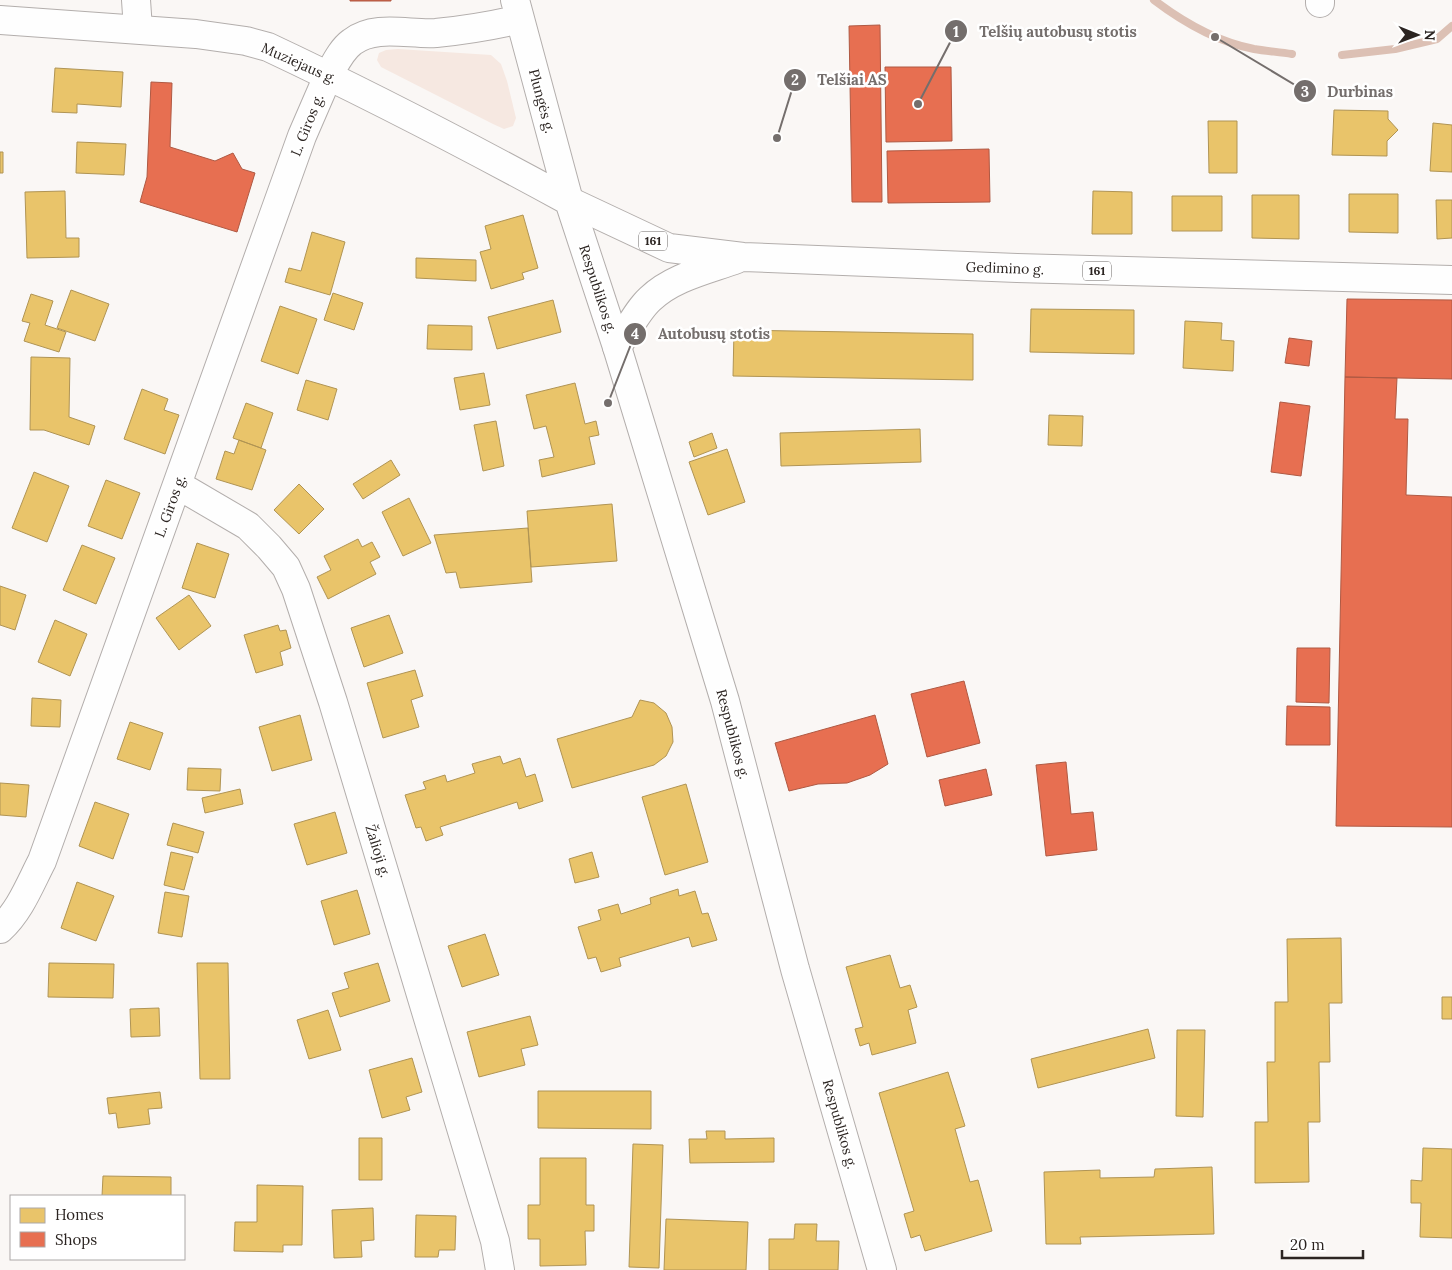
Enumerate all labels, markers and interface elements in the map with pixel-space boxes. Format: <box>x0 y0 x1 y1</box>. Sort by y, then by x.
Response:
north arrow <box>1392 10 1442 60</box>
callout: Telšių autobusų stotis <box>944 16 1146 46</box>
text: 1 <box>953 22 959 41</box>
text: Telšių autobusų stotis <box>979 22 1137 41</box>
text: N <box>1421 30 1439 41</box>
street label: Muziejaus g. <box>259 38 339 88</box>
callout: Telšiai AS <box>783 65 897 95</box>
street label: Plungės g. <box>525 67 559 135</box>
text: 2 <box>791 70 799 89</box>
text: Telšiai AS <box>817 70 887 89</box>
callout: Durbinas <box>1292 76 1403 106</box>
text: 3 <box>1301 82 1309 101</box>
text: Durbinas <box>1327 82 1393 101</box>
street label: L. Giros g. <box>286 91 328 159</box>
road number: 161 <box>639 232 667 250</box>
street label: Respublikos g. <box>575 242 621 336</box>
street label: Gedimino g. <box>965 258 1045 278</box>
road number: 161 <box>1083 262 1111 280</box>
callout: Autobusų stotis <box>623 319 780 349</box>
text: 4 <box>631 324 639 343</box>
text: Autobusų stotis <box>658 324 770 343</box>
street label: L. Giros g. <box>150 472 190 540</box>
street label: Respublikos g. <box>712 687 754 781</box>
street label: Žalioji g. <box>361 822 395 880</box>
street label: Respublikos g. <box>819 1077 861 1171</box>
legend <box>10 1195 185 1260</box>
text: Homes <box>55 1205 104 1224</box>
scale bar <box>1282 1228 1363 1260</box>
text: Shops <box>55 1230 97 1249</box>
text: 20 m <box>1290 1235 1325 1254</box>

